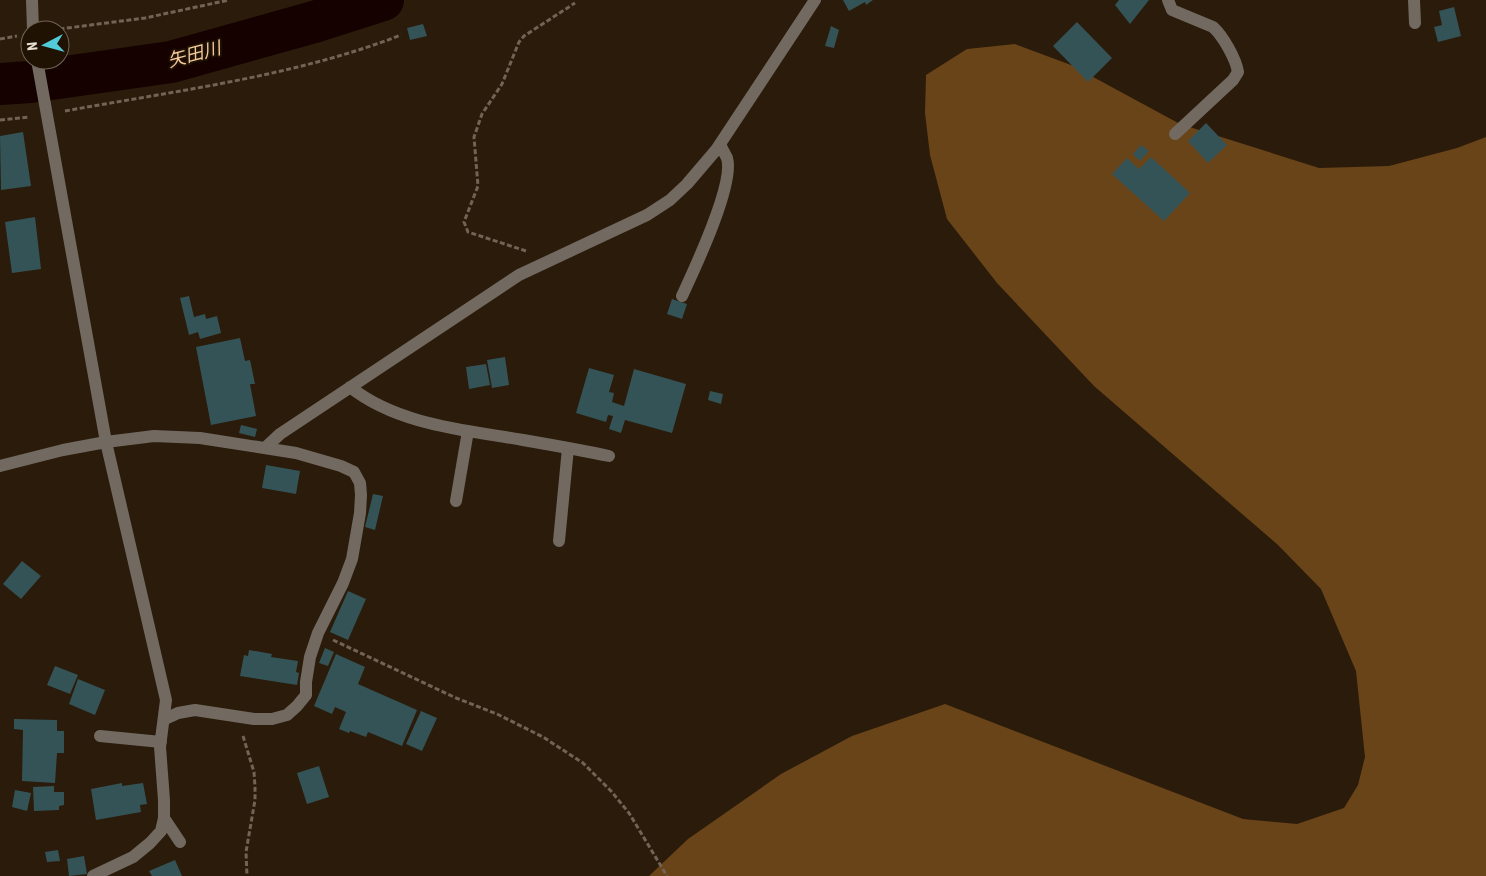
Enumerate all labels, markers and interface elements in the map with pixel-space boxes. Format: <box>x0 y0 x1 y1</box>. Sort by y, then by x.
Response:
north arrow <box>20 20 70 70</box>
water label: 矢田川 <box>165 36 225 71</box>
text: N <box>24 41 40 51</box>

